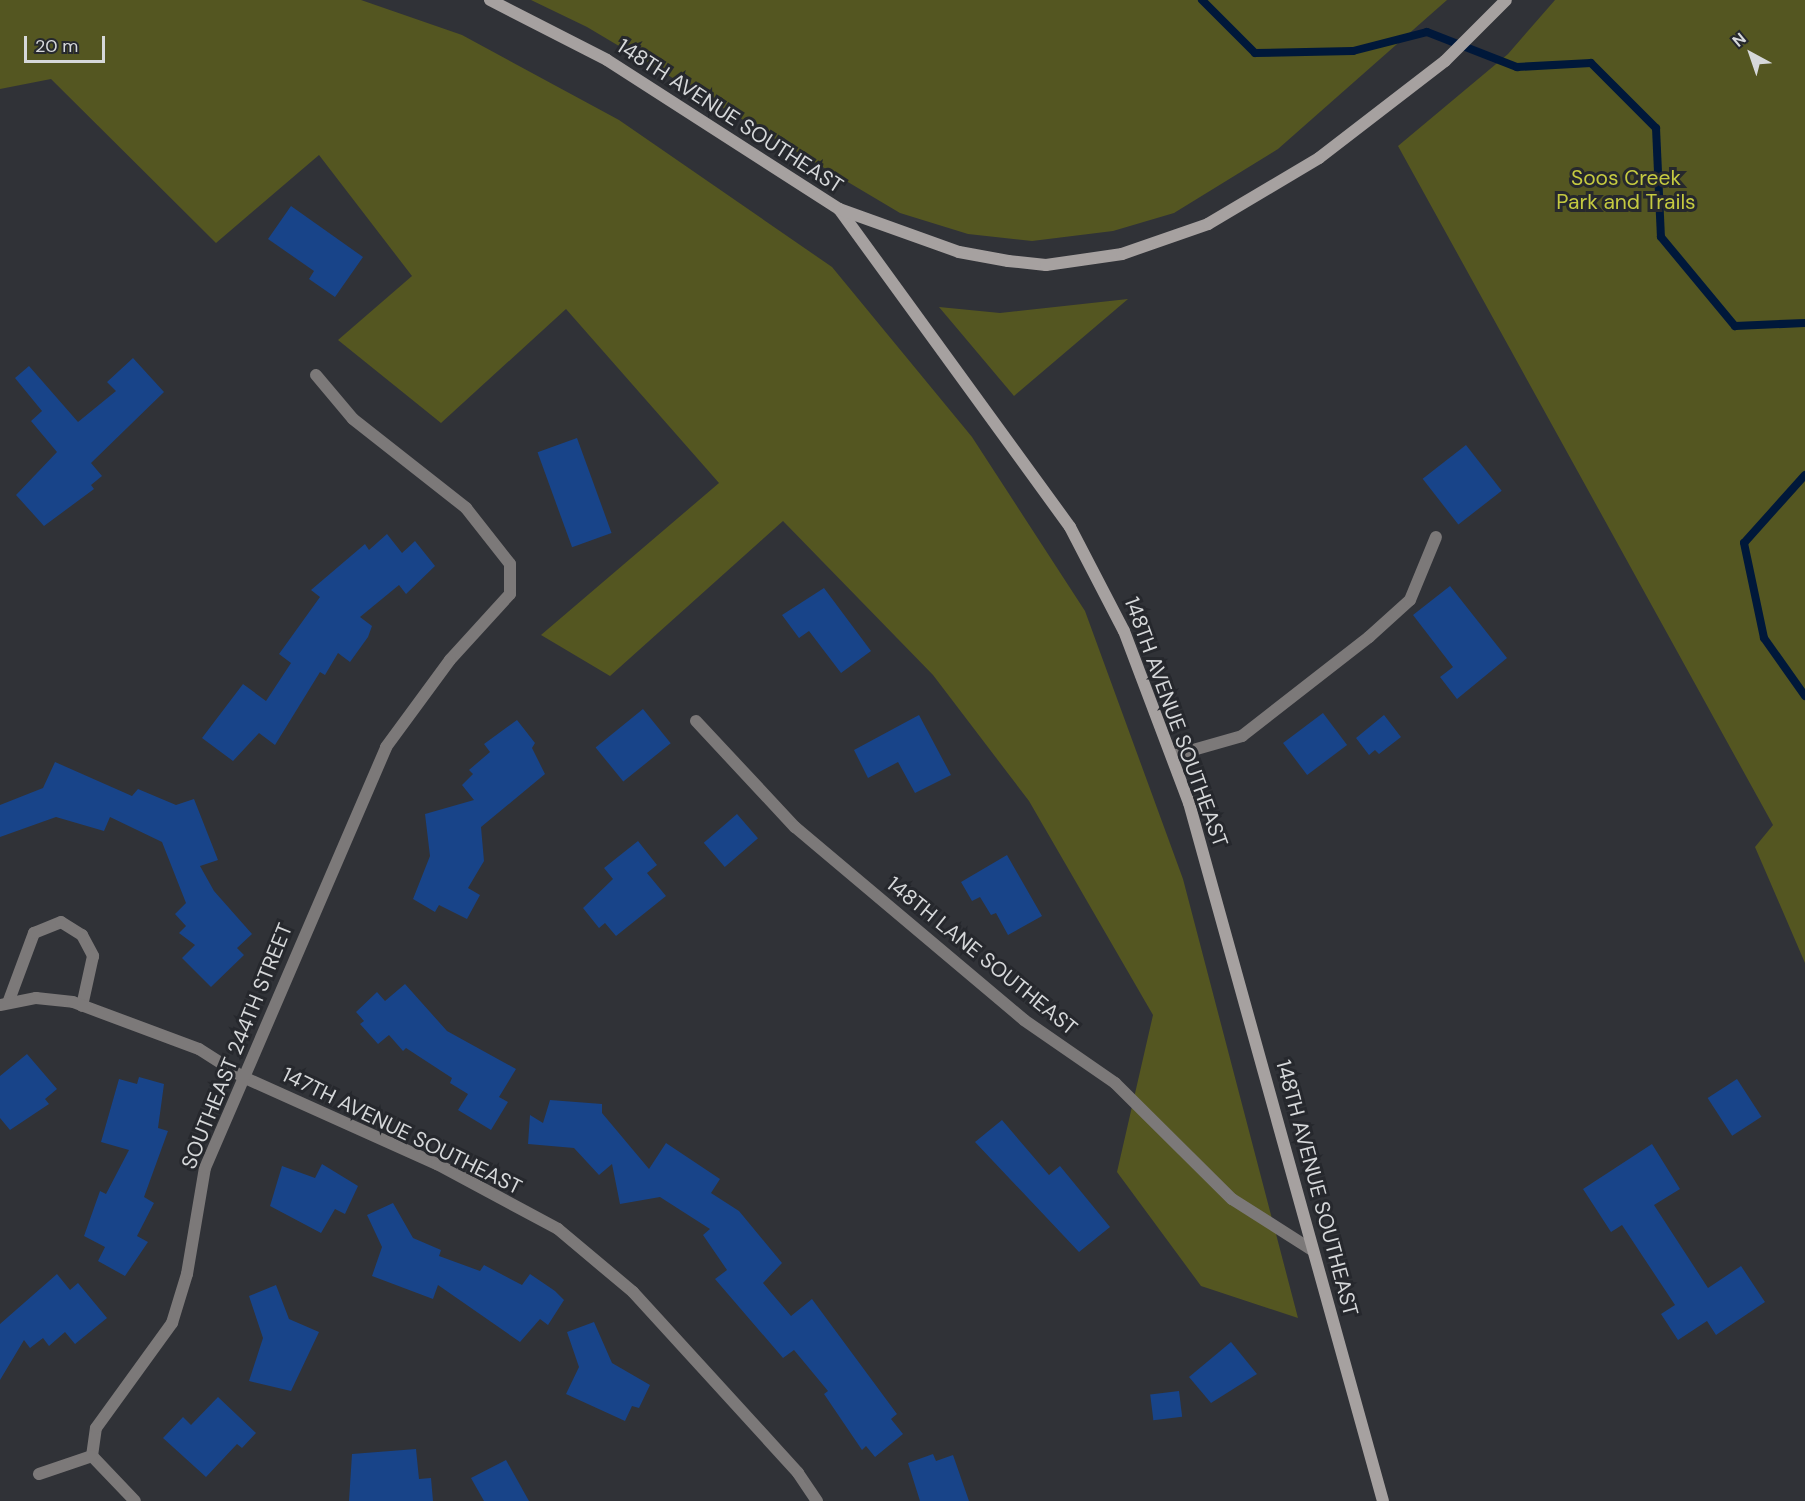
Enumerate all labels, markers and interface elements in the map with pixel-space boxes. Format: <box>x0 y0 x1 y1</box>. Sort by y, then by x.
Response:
scale bar <box>27 24 108 62</box>
north arrow <box>1721 24 1781 84</box>
text: N <box>1728 28 1750 52</box>
street label: 148TH AVENUE SOUTHEAST <box>612 33 848 199</box>
text: 20 m <box>35 34 78 58</box>
park label: Soos Creek Park and Trails <box>1556 165 1696 215</box>
street label: 148TH AVENUE SOUTHEAST <box>1119 594 1233 850</box>
street label: 148TH LANE SOUTHEAST <box>882 871 1082 1041</box>
street label: SOUTHEAST 244TH STREET <box>176 919 298 1173</box>
street label: 148TH AVENUE SOUTHEAST <box>1271 1057 1363 1319</box>
street label: 147TH AVENUE SOUTHEAST <box>278 1062 526 1200</box>

